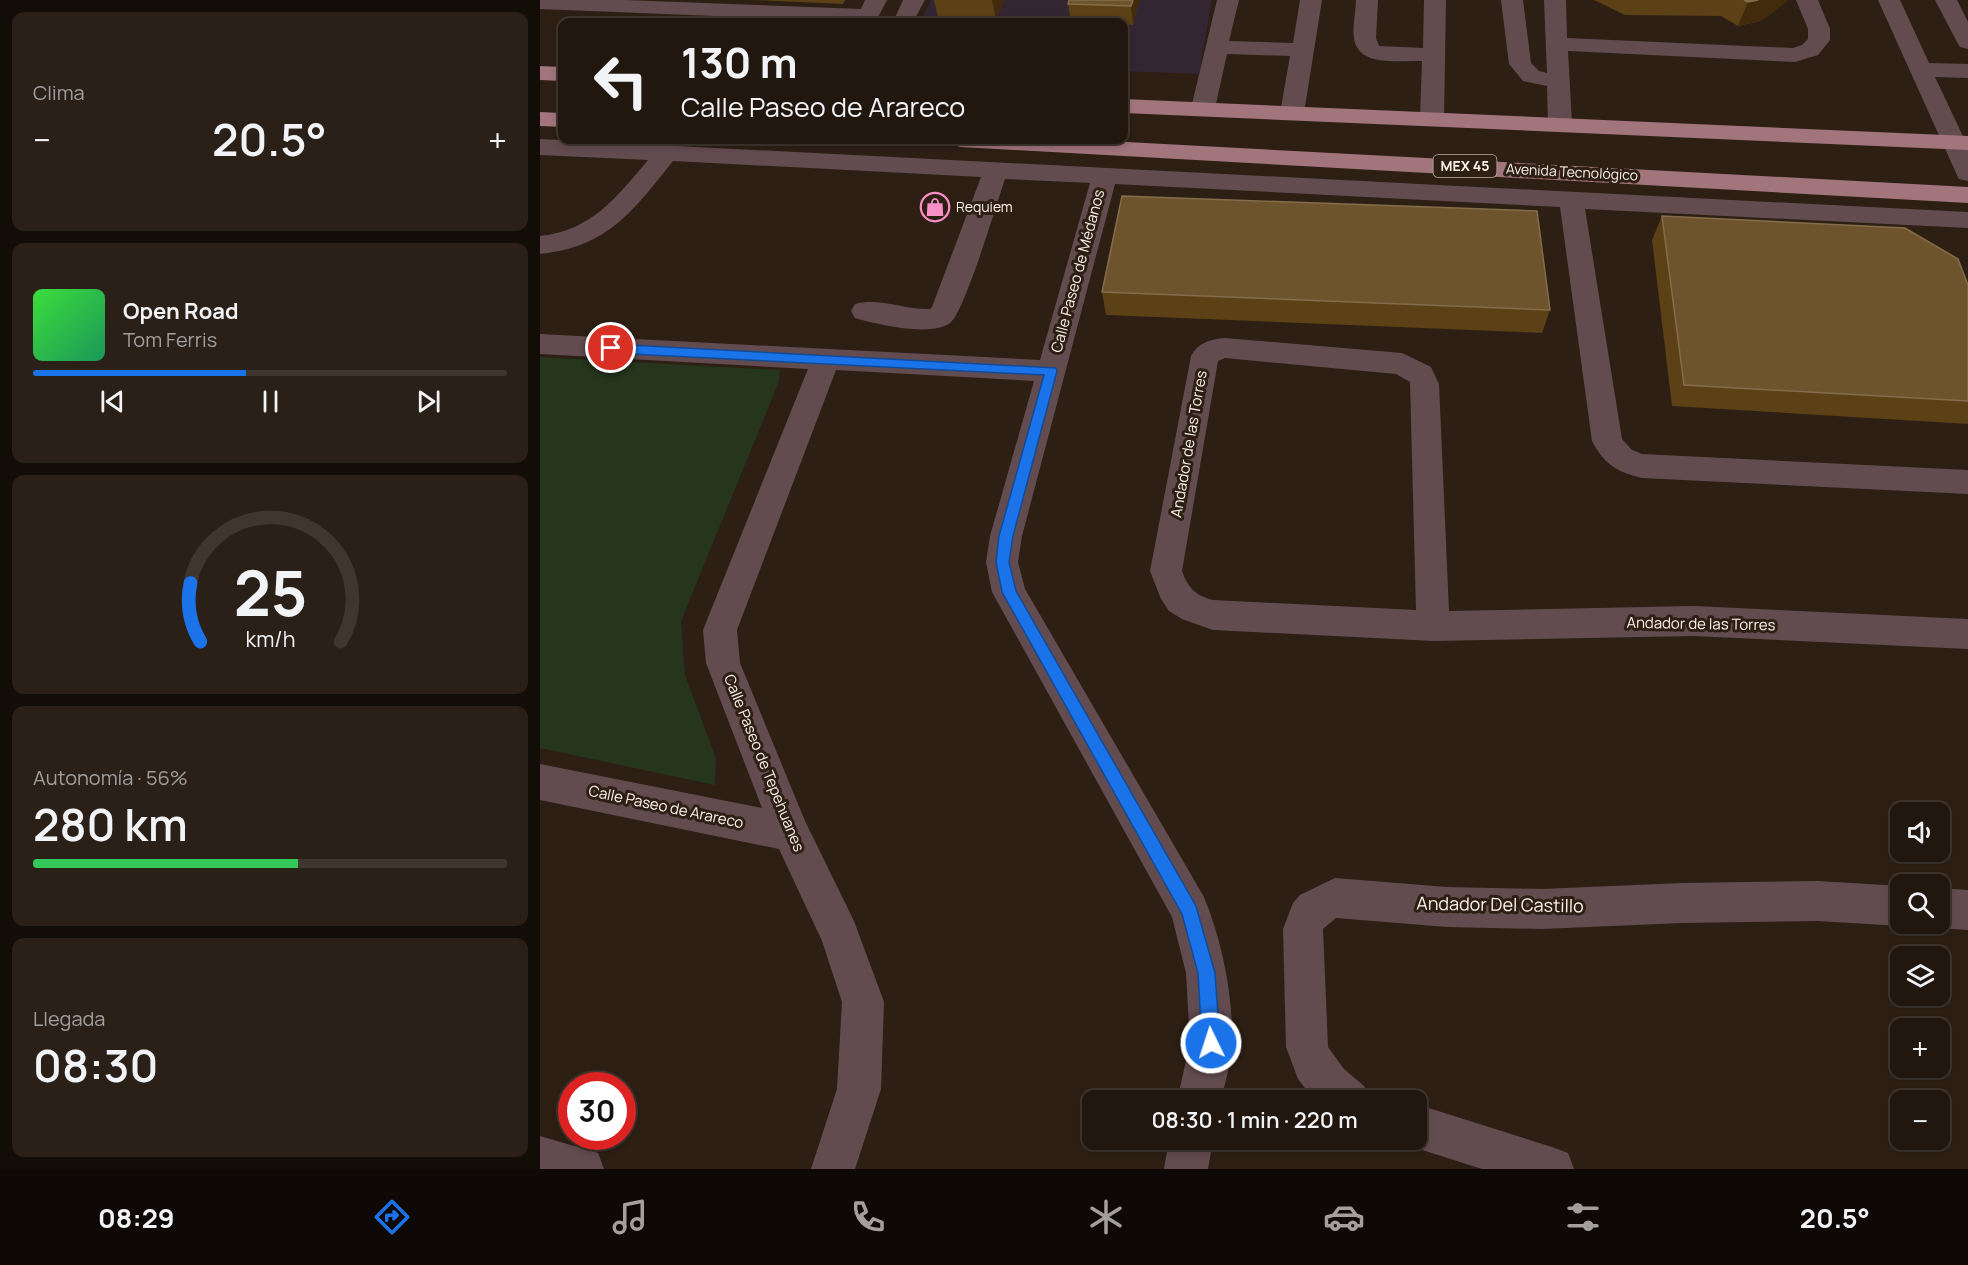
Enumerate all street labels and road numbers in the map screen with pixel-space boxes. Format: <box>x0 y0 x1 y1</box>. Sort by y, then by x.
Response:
road number: MEX 45 <box>1434 155 1496 177</box>
street label: Avenida Tecnológico <box>1506 159 1639 184</box>
street label: Calle Paseo de Médanos <box>1046 187 1109 355</box>
street label: Andador de las Torres <box>1165 369 1212 519</box>
street label: Andador de las Torres <box>1626 612 1776 635</box>
street label: Calle Paseo de Tepehuanes <box>719 671 810 855</box>
street label: Calle Paseo de Arareco <box>587 780 746 833</box>
street label: Andador Del Castillo <box>1416 891 1584 917</box>

